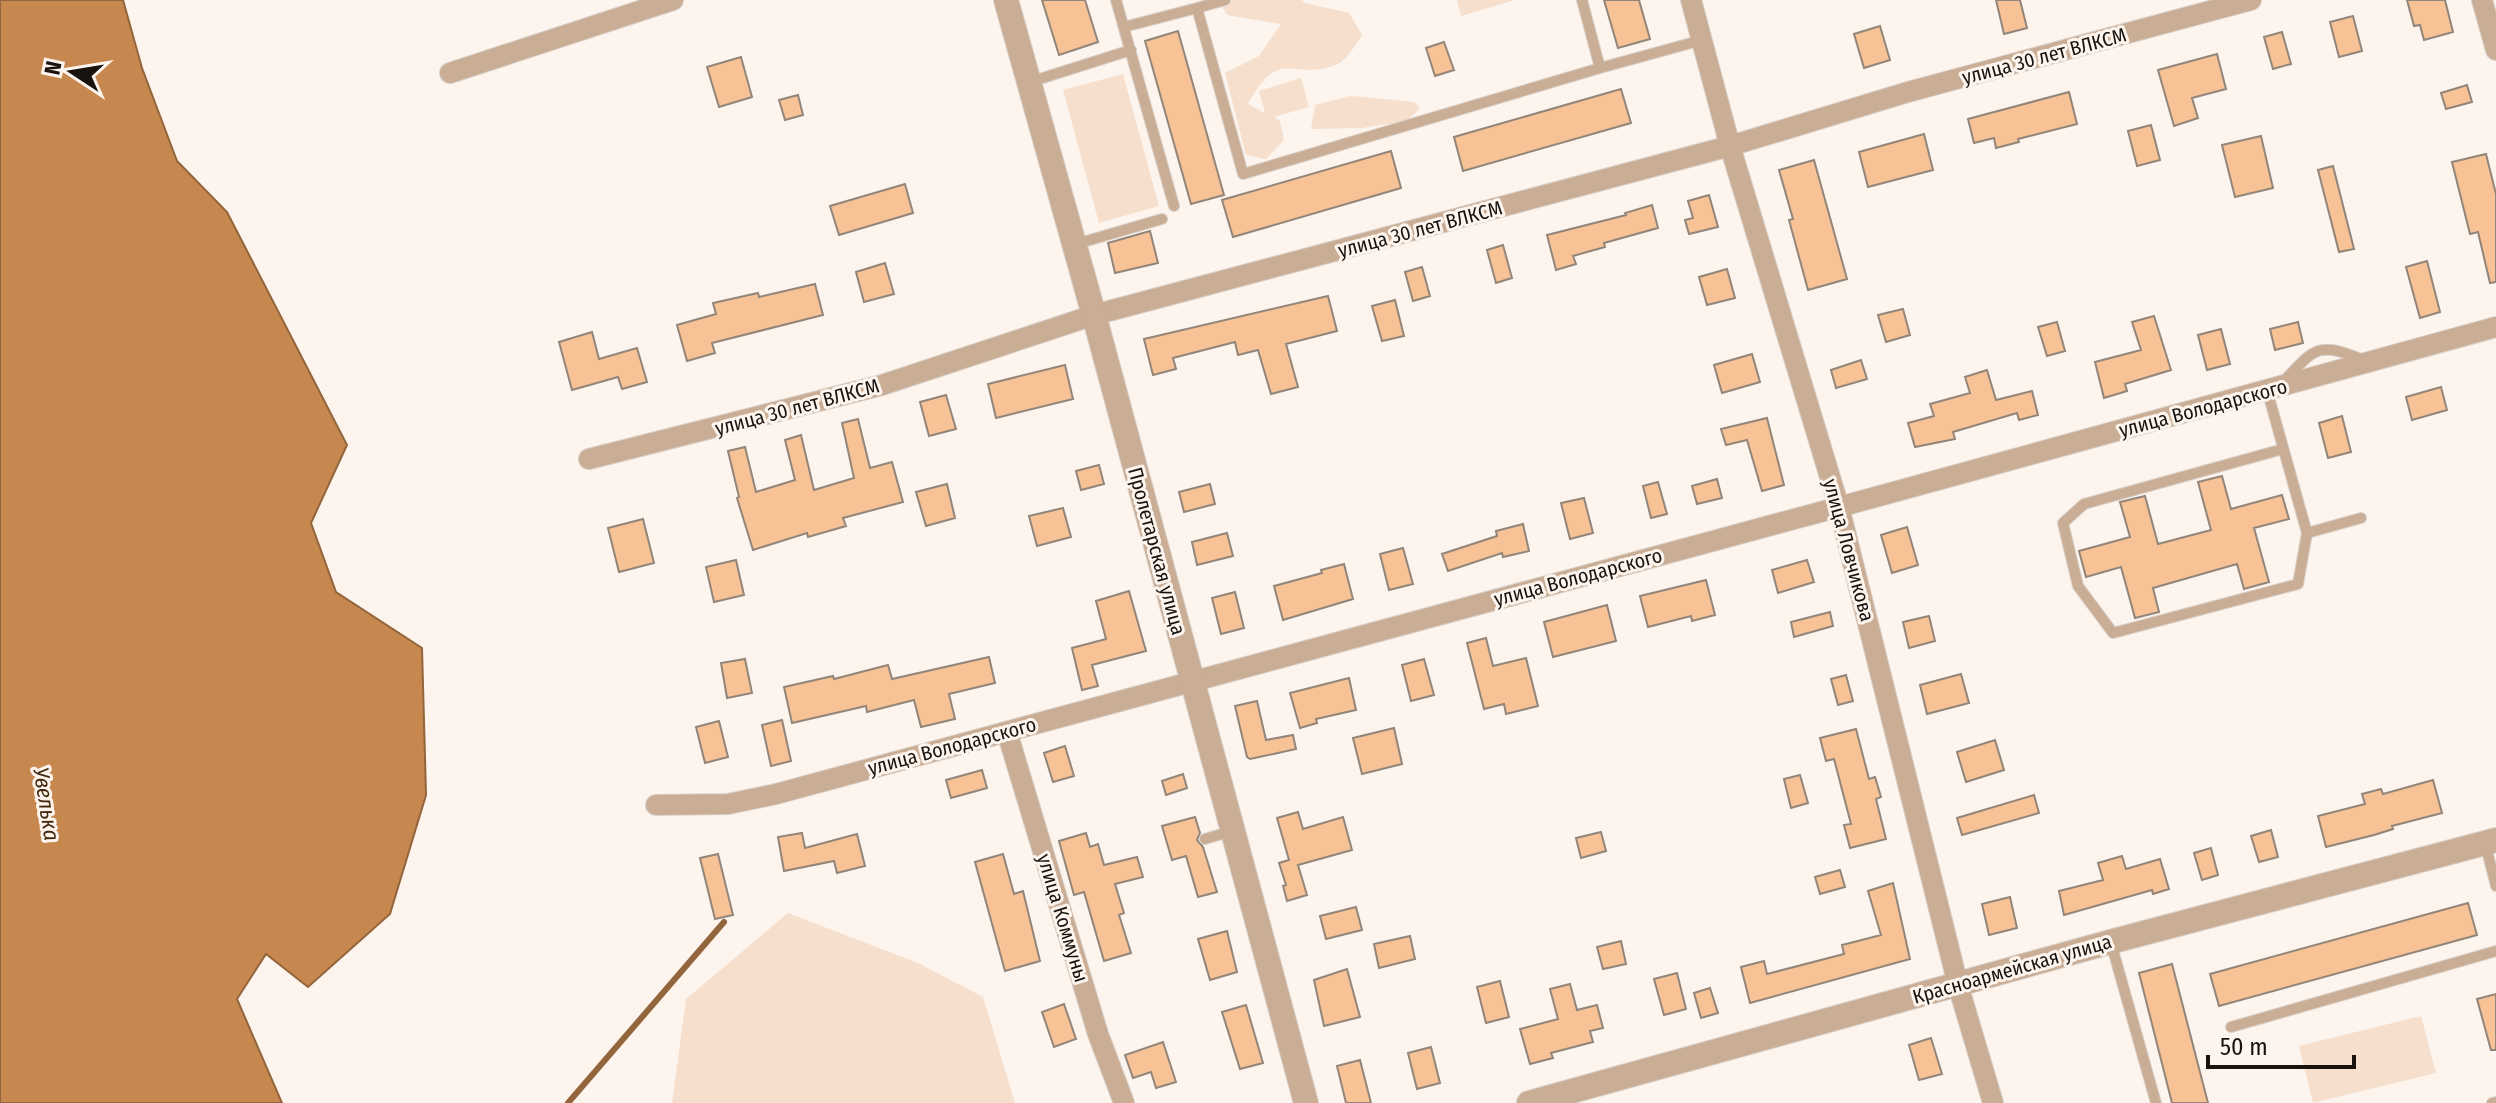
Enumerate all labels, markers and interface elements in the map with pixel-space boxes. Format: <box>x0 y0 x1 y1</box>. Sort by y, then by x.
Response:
street label: улица 30 лет ВЛКСМ <box>1959 23 2129 89</box>
north arrow <box>32 32 112 112</box>
text: N <box>38 59 68 77</box>
street label: улица 30 лет ВЛКСМ <box>1335 196 1505 262</box>
street label: улица 30 лет ВЛКСМ <box>712 374 882 440</box>
street label: улица Володарского <box>2116 374 2290 442</box>
street label: Пролетарская улица <box>1123 464 1191 638</box>
street label: улица Ловчикова <box>1818 476 1880 624</box>
street label: улица Володарского <box>1491 543 1665 611</box>
street label: улица Володарского <box>865 712 1039 780</box>
water label: Увелька <box>27 765 66 843</box>
street label: улица Коммуны <box>1032 851 1094 985</box>
street label: Красноармейская улица <box>1910 929 2114 1009</box>
scale bar <box>2208 1019 2354 1069</box>
text: 50 m <box>2220 1033 2268 1061</box>

